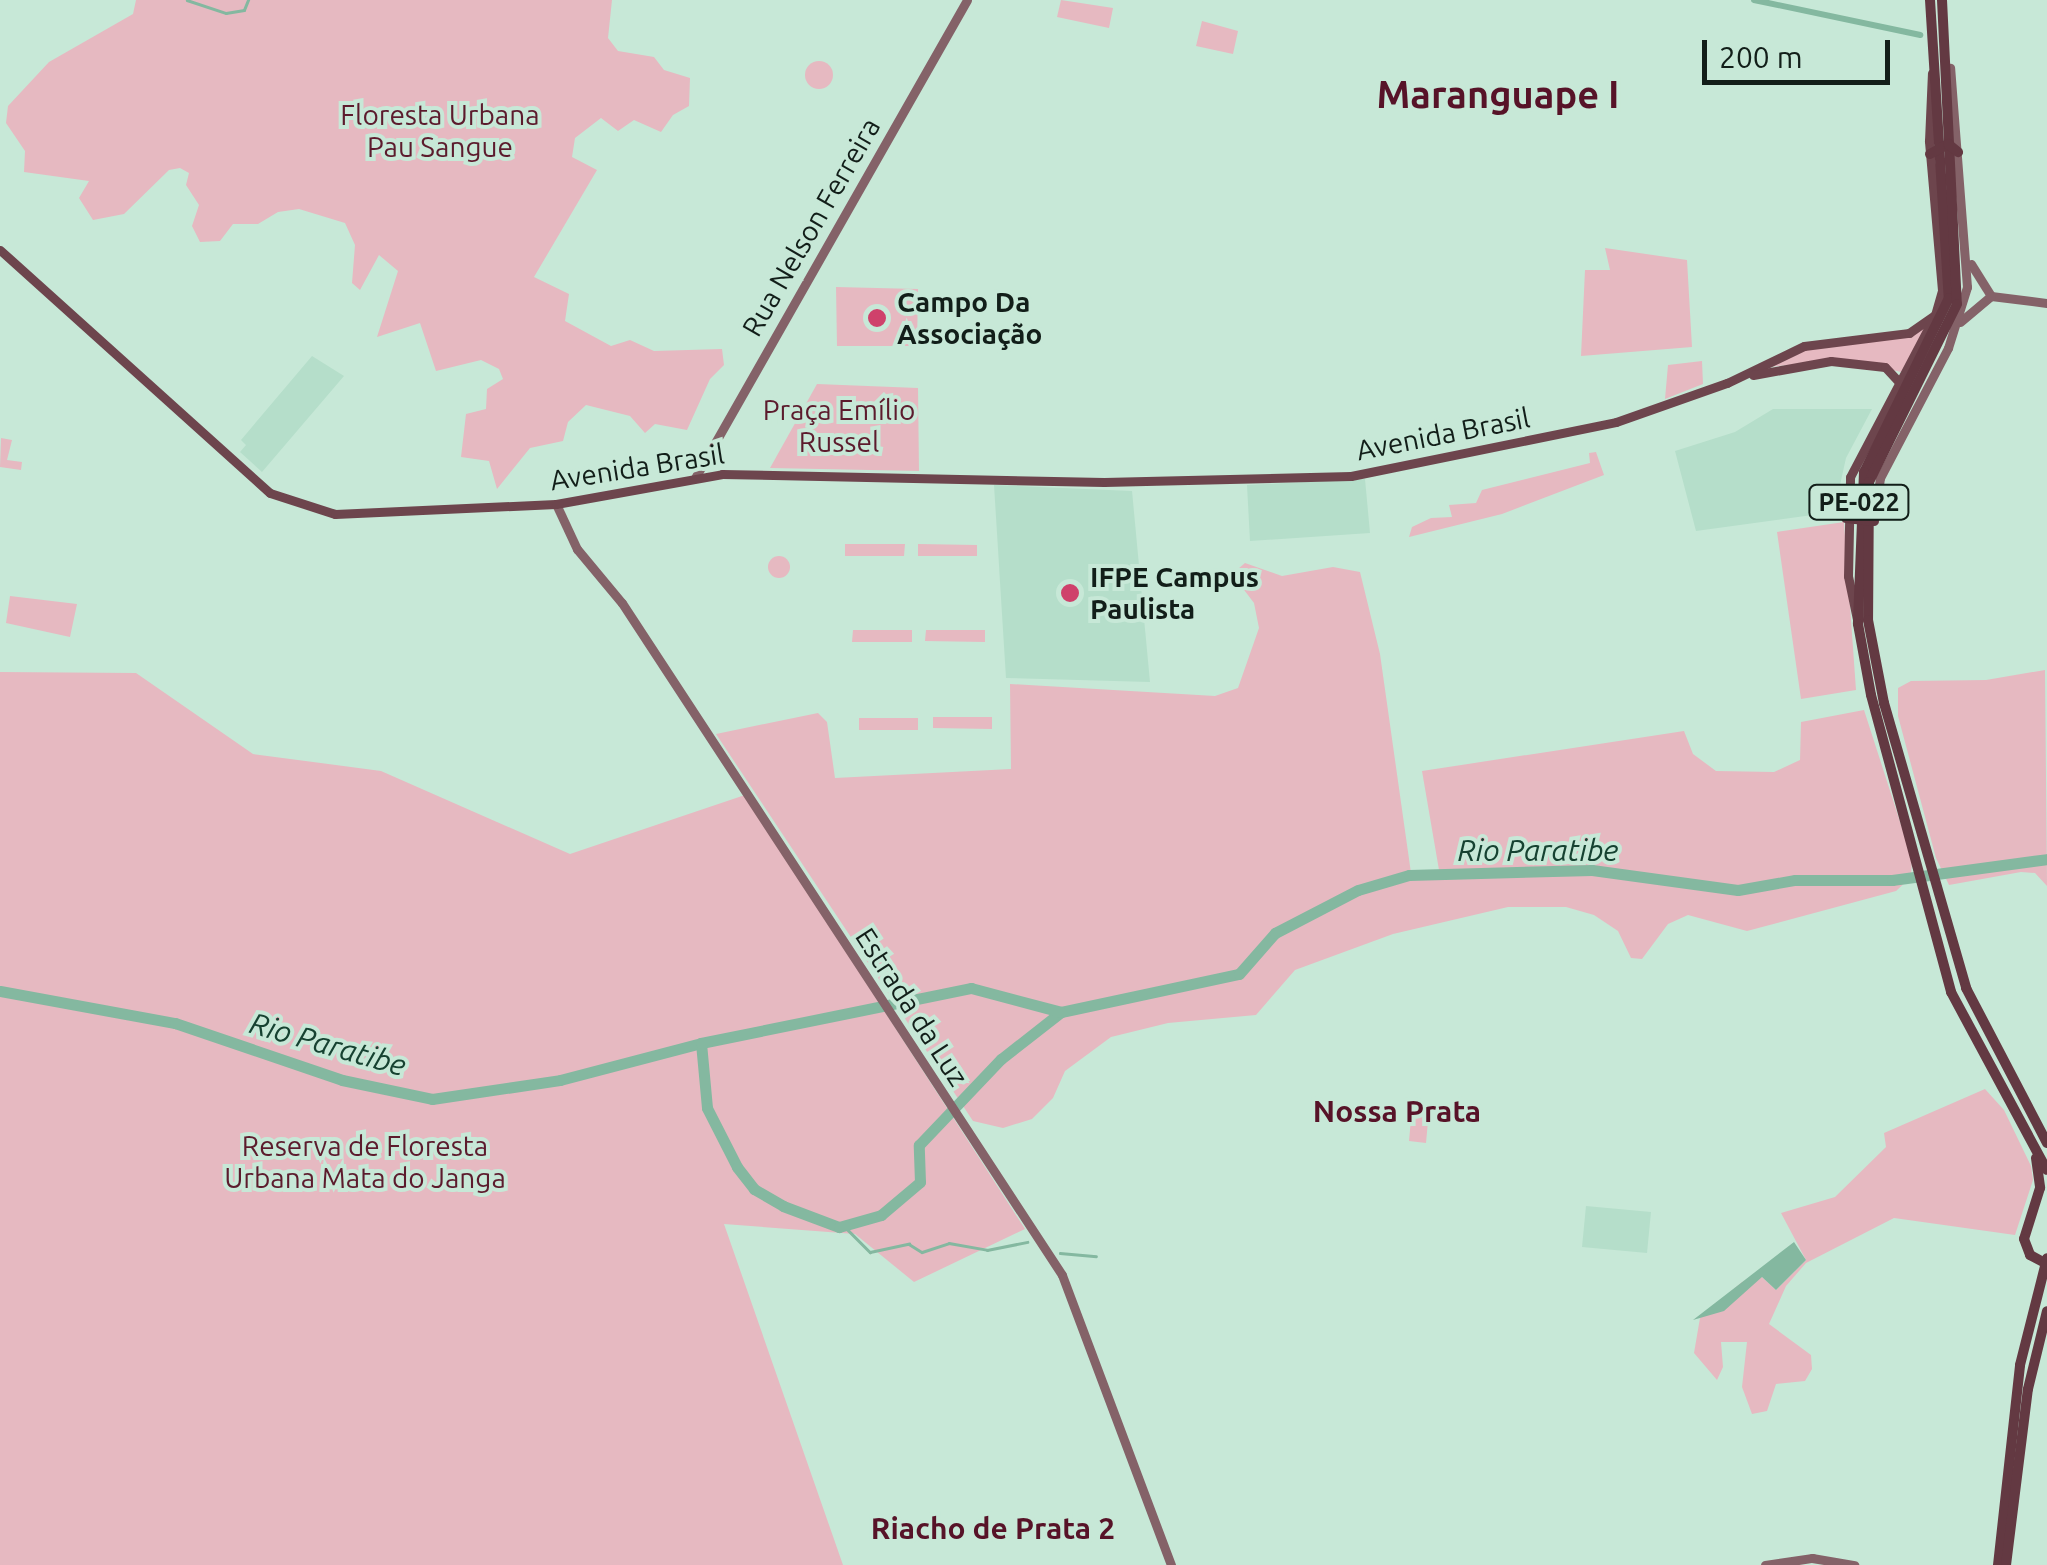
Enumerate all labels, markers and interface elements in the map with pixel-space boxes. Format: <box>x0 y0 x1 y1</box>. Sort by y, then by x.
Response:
scale bar <box>1707 20 1894 82</box>
text: 200 m <box>1719 40 1803 74</box>
district label: Maranguape I <box>1377 72 1619 118</box>
park label: Floresta Urbana Pau Sangue <box>340 98 540 164</box>
street label: Rua Nelson Ferreira <box>735 112 887 342</box>
place label: Campo Da Associação <box>897 285 1042 351</box>
marker: Campo Da Associação <box>866 307 888 329</box>
park label: Praça Emílio Russel <box>763 393 915 459</box>
street label: Avenida Brasil <box>1353 401 1533 467</box>
street label: Avenida Brasil <box>547 437 727 497</box>
road number: PE-022 <box>1806 482 1912 522</box>
place label: IFPE Campus Paulista <box>1090 560 1259 626</box>
marker: IFPE Campus Paulista <box>1059 582 1081 604</box>
water label: Rio Paratibe <box>1458 832 1618 868</box>
street label: Estrada da Luz <box>849 922 975 1092</box>
water label: Rio Paratibe <box>246 1005 410 1083</box>
district label: Nossa Prata <box>1313 1093 1481 1129</box>
park label: Reserva de Floresta Urbana Mata do Janga <box>224 1129 506 1195</box>
district label: Riacho de Prata 2 <box>871 1510 1115 1546</box>

